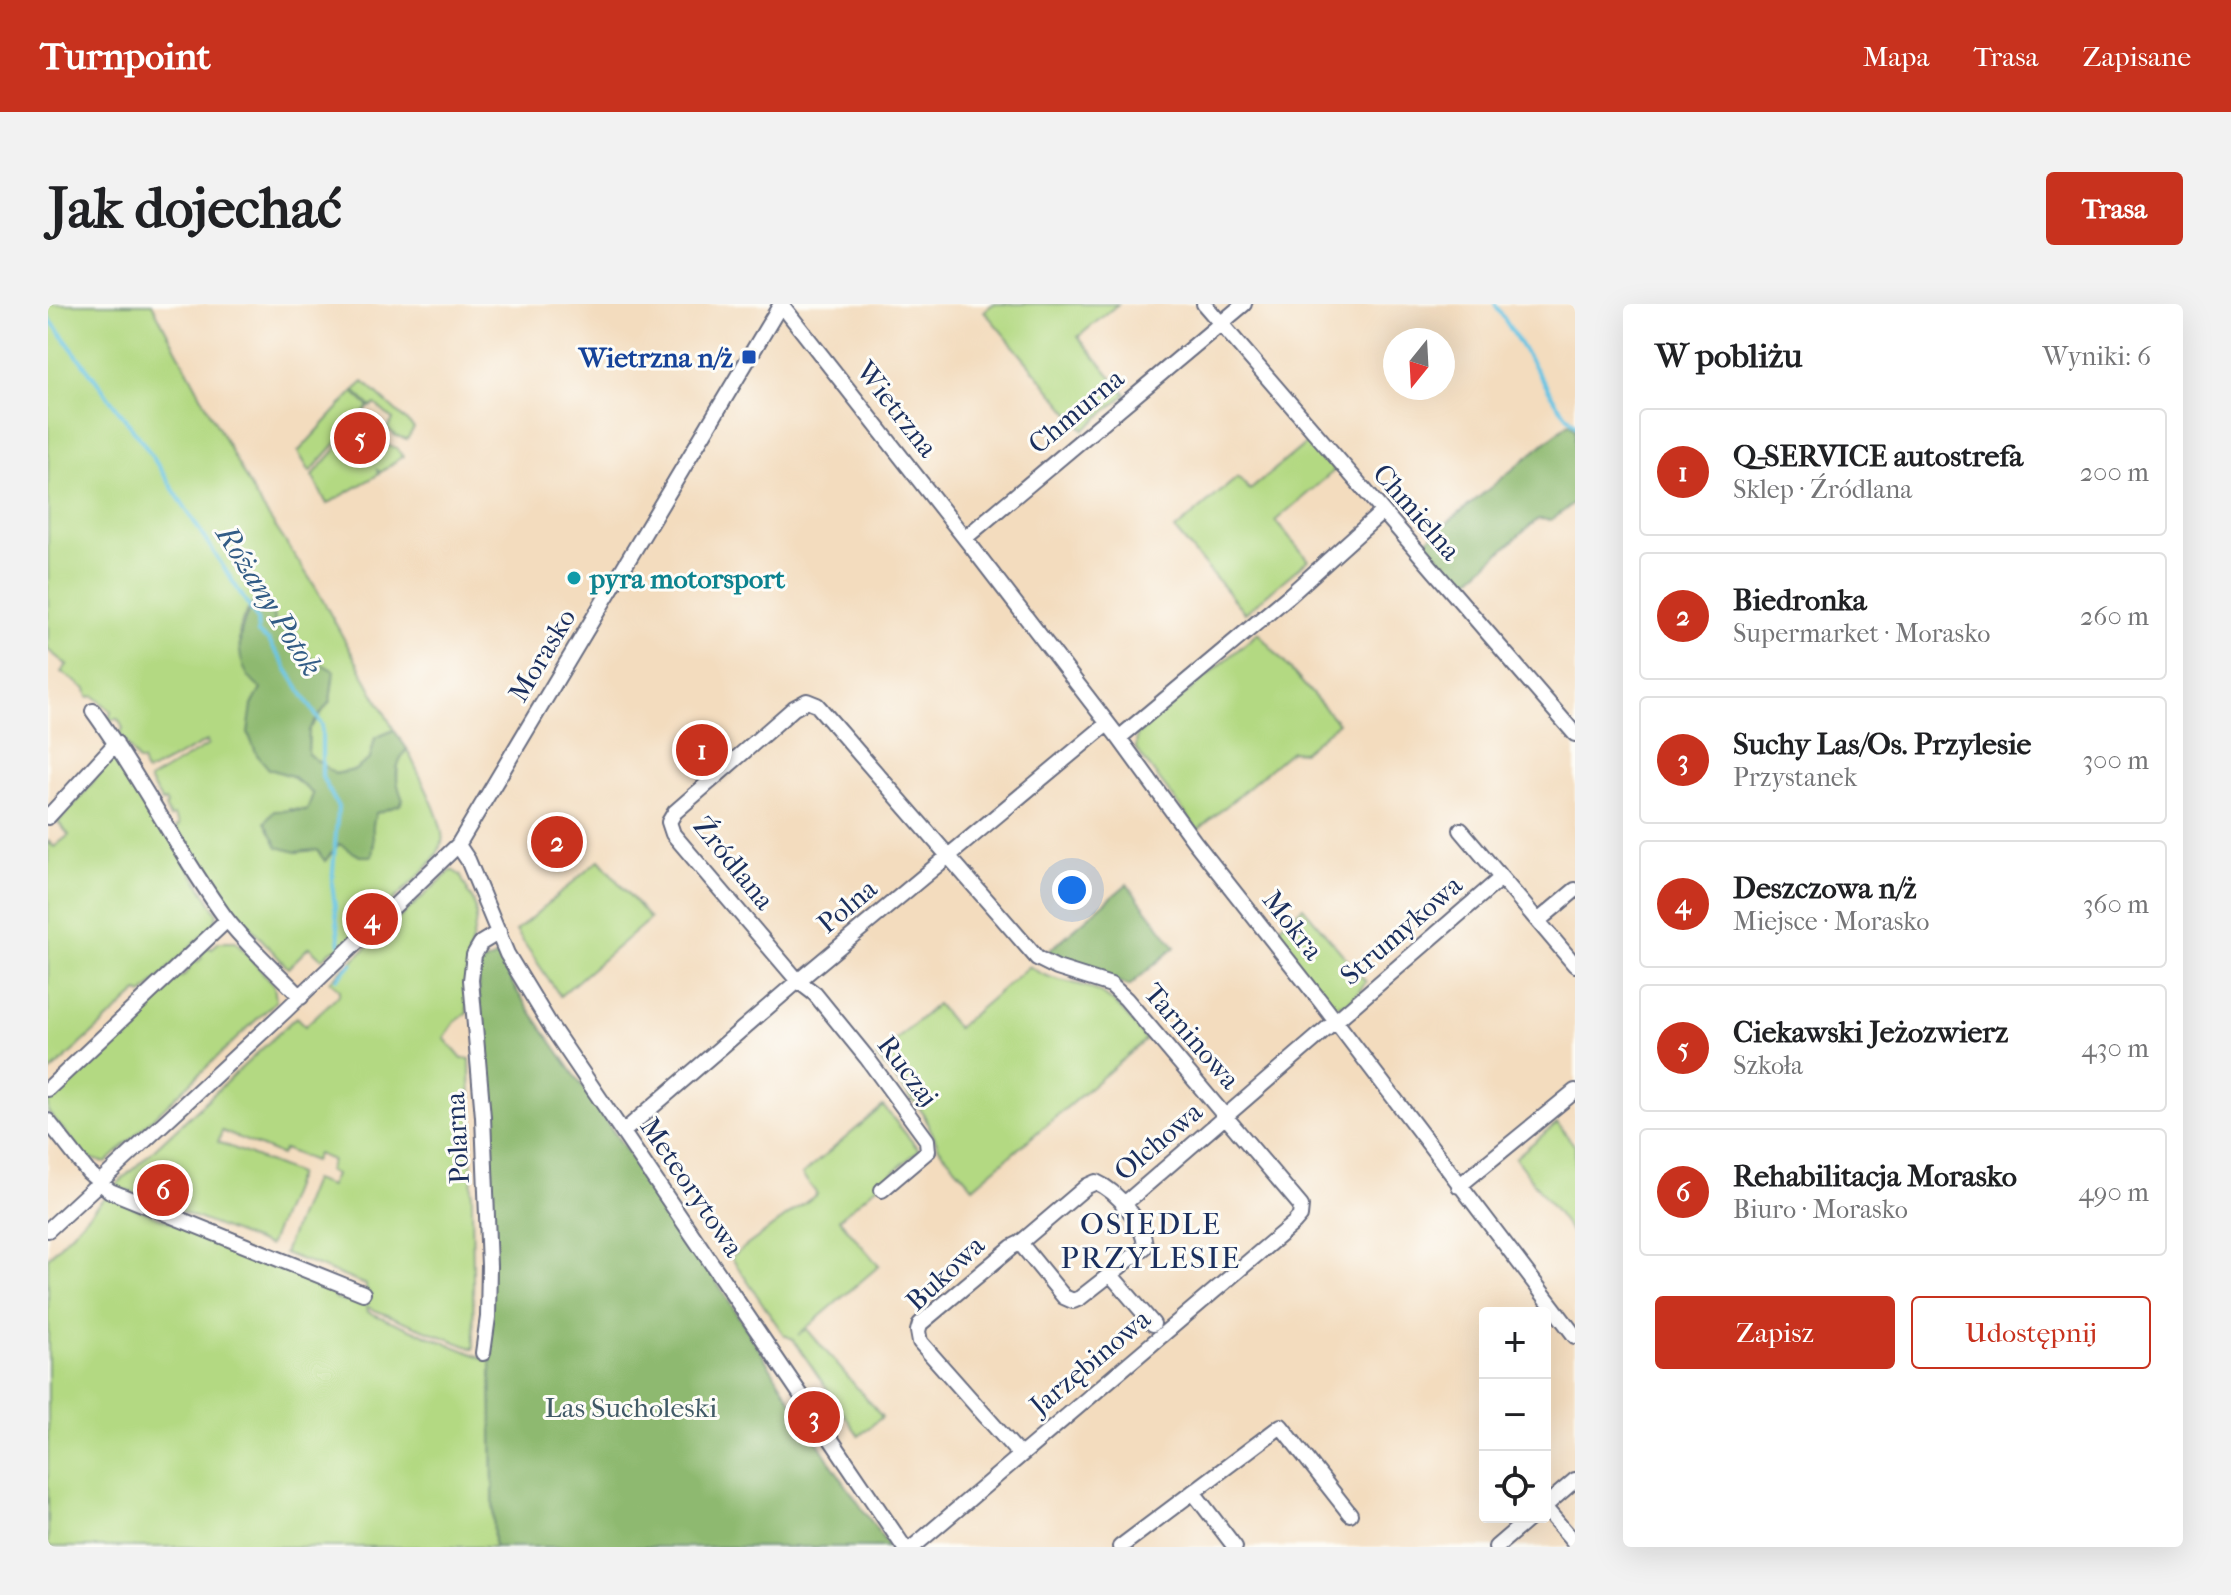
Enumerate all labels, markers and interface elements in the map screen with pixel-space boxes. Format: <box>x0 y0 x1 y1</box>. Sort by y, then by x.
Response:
text: Turnpoint <box>40 34 211 79</box>
text: Mapa <box>1863 40 1929 73</box>
text: Trasa <box>1973 40 2039 73</box>
text: Zapisane <box>2083 40 2191 73</box>
button: Trasa <box>2046 172 2183 245</box>
text: Jak dojechać <box>48 176 342 241</box>
north arrow <box>1383 328 1455 400</box>
text: W pobliżu <box>1655 336 1802 376</box>
place label: Wietrzna n/ż <box>578 341 734 374</box>
text: Wyniki: 6 <box>2043 341 2151 372</box>
marker: Wietrzna n/ż <box>740 348 758 366</box>
street label: Wietrzna <box>849 354 945 464</box>
street label: Chmurna <box>1022 361 1131 460</box>
pin: 5 <box>334 408 386 468</box>
text: Q-SERVICE autostrefa <box>1733 439 2023 474</box>
street label: Chmielna <box>1366 457 1468 568</box>
text: 1 <box>1678 457 1688 488</box>
text: 200 m <box>2080 457 2149 488</box>
text: Sklep · Źródlana <box>1733 474 1912 505</box>
water label: Różany Potok <box>208 517 329 683</box>
place label: pyra motorsport <box>589 562 786 595</box>
marker: pyra motorsport <box>565 569 583 587</box>
text: Biedronka <box>1733 583 1867 618</box>
text: 2 <box>1676 601 1690 632</box>
text: 260 m <box>2080 601 2149 632</box>
street label: Morasko <box>501 603 583 707</box>
text: Supermarket · Morasko <box>1733 618 1990 649</box>
pin: 1 <box>676 720 728 780</box>
text: Suchy Las/Os. Przylesie <box>1733 727 2031 762</box>
text: 3 <box>1678 745 1688 776</box>
text: 300 m <box>2082 745 2149 776</box>
text: Przystanek <box>1733 762 1857 793</box>
street label: Źródlana <box>687 810 782 917</box>
pin: 2 <box>531 812 583 872</box>
street label: Strumykowa <box>1333 867 1469 992</box>
your location <box>1052 870 1092 910</box>
street label: Polna <box>811 871 884 940</box>
text: Deszczowa n/ż <box>1733 871 1916 906</box>
street label: Mokra <box>1256 884 1331 967</box>
pin: 4 <box>346 889 398 949</box>
text: 4 <box>1675 889 1691 920</box>
text: 360 m <box>2083 889 2149 920</box>
text: Miejsce · Morasko <box>1733 906 1929 937</box>
street label: Tarninowa <box>1137 976 1247 1096</box>
text: Ciekawski Jeżozwierz <box>1733 1015 2008 1050</box>
street label: Ruczaj <box>871 1029 945 1113</box>
text: 5 <box>1677 1033 1689 1064</box>
text: 430 m <box>2081 1033 2149 1064</box>
text: Szkoła <box>1733 1050 1803 1081</box>
street label: Polarna <box>438 1090 476 1185</box>
street label: Olchowa <box>1107 1094 1209 1187</box>
street label: Meteorytowa <box>633 1111 751 1264</box>
text: Rehabilitacja Morasko <box>1733 1159 2017 1194</box>
pin: 6 <box>137 1160 189 1220</box>
text: 6 <box>1676 1177 1690 1208</box>
text: 490 m <box>2078 1177 2149 1208</box>
text: Biuro · Morasko <box>1733 1194 1908 1225</box>
district label: OSIEDLE PRZYLESIE <box>1061 1207 1241 1276</box>
street label: Bukowa <box>899 1228 992 1318</box>
button: Zapisz <box>1655 1296 1895 1369</box>
button: Udostępnij <box>1911 1296 2151 1369</box>
street label: Jarzębinowa <box>1022 1301 1158 1424</box>
map controls <box>1479 1307 1551 1523</box>
button: + <box>1479 1307 1551 1379</box>
button: − <box>1479 1379 1551 1451</box>
pin: 3 <box>788 1387 840 1447</box>
park label: Las Sucholeski <box>545 1391 717 1424</box>
button: locate <box>1479 1451 1551 1523</box>

